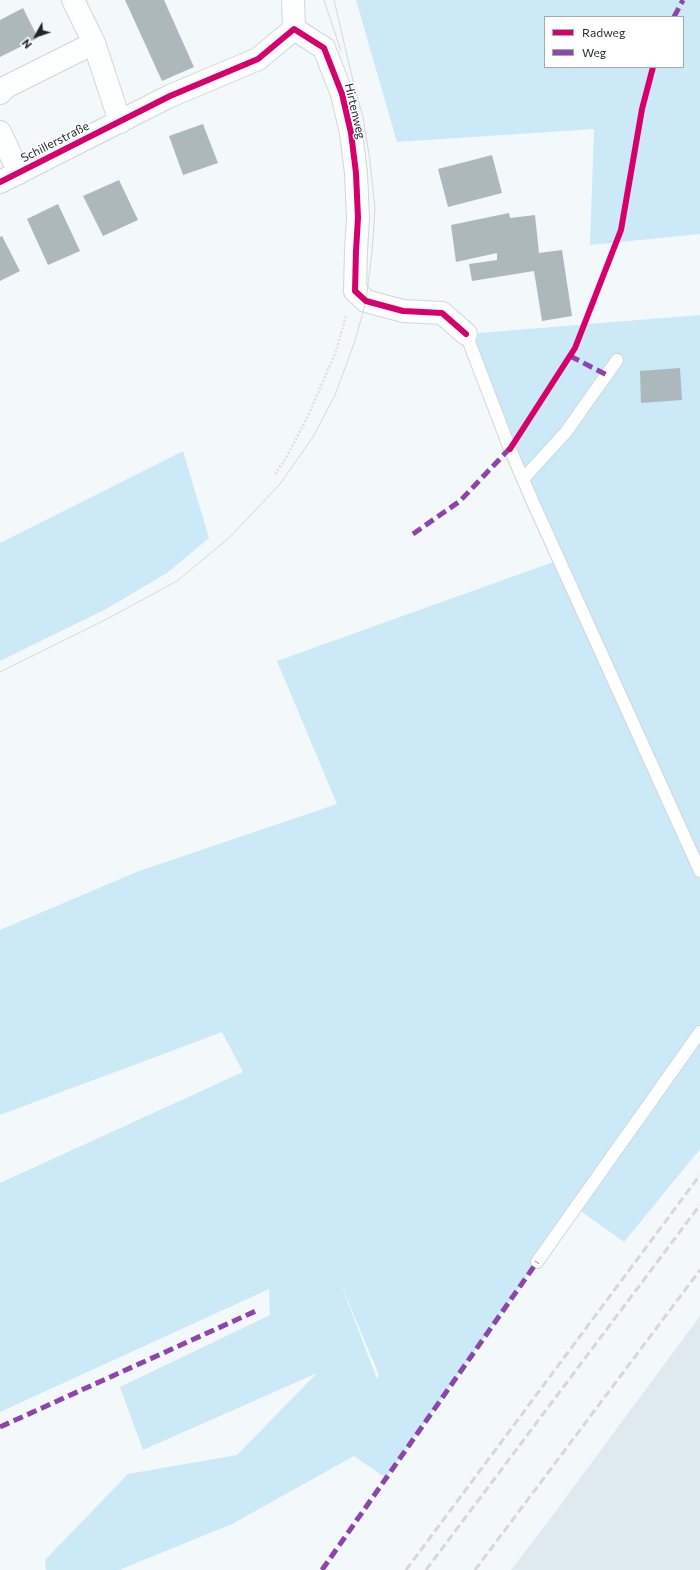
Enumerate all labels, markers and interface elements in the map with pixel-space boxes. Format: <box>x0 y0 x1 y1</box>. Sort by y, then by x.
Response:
north arrow <box>16 16 56 56</box>
legend <box>544 16 684 68</box>
text: Radweg <box>582 25 625 39</box>
text: N <box>19 37 34 51</box>
text: Weg <box>582 45 606 59</box>
street label: Hirtenweg <box>342 82 368 140</box>
street label: Schillerstraße <box>18 119 92 165</box>

